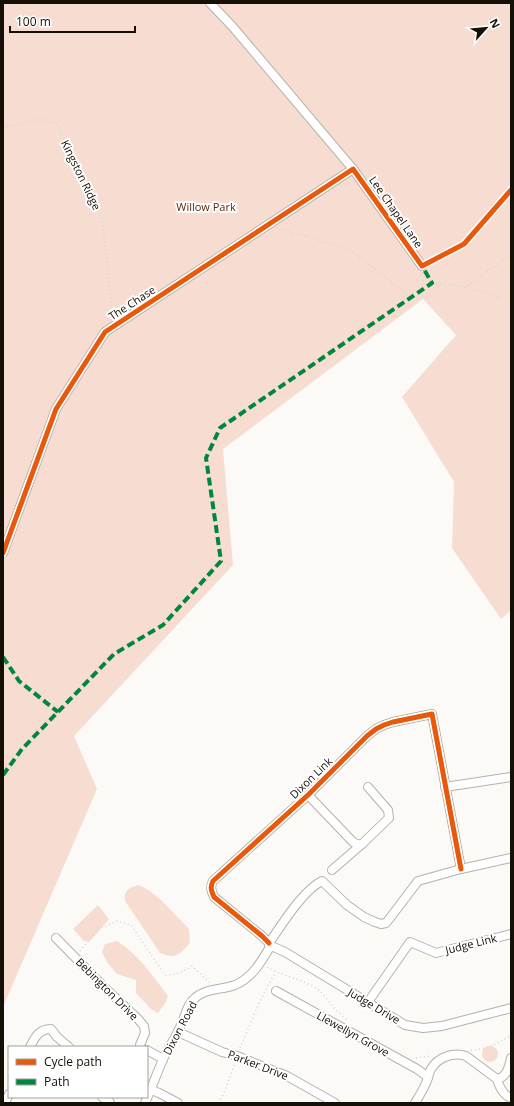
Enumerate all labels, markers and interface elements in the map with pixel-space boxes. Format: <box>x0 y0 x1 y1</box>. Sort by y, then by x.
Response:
scale bar <box>10 8 135 34</box>
north arrow <box>466 8 506 48</box>
text: 100 m <box>16 13 51 30</box>
text: N <box>487 16 504 31</box>
street label: Kingston Ridge <box>58 137 105 212</box>
street label: Lee Chapel Lane <box>366 173 427 250</box>
park label: Willow Park <box>176 199 236 214</box>
street label: The Chase <box>105 282 158 323</box>
street label: Dixon Link <box>286 753 335 802</box>
street label: Judge Link <box>443 930 498 957</box>
street label: Bebington Drive <box>73 954 142 1023</box>
street label: Judge Drive <box>345 984 403 1027</box>
street label: Dixon Road <box>159 998 200 1057</box>
street label: Llewellyn Grove <box>314 1007 392 1060</box>
legend <box>8 1046 148 1098</box>
street label: Parker Drive <box>226 1046 290 1083</box>
text: Cycle path <box>44 1053 102 1070</box>
text: Path <box>44 1073 70 1090</box>

